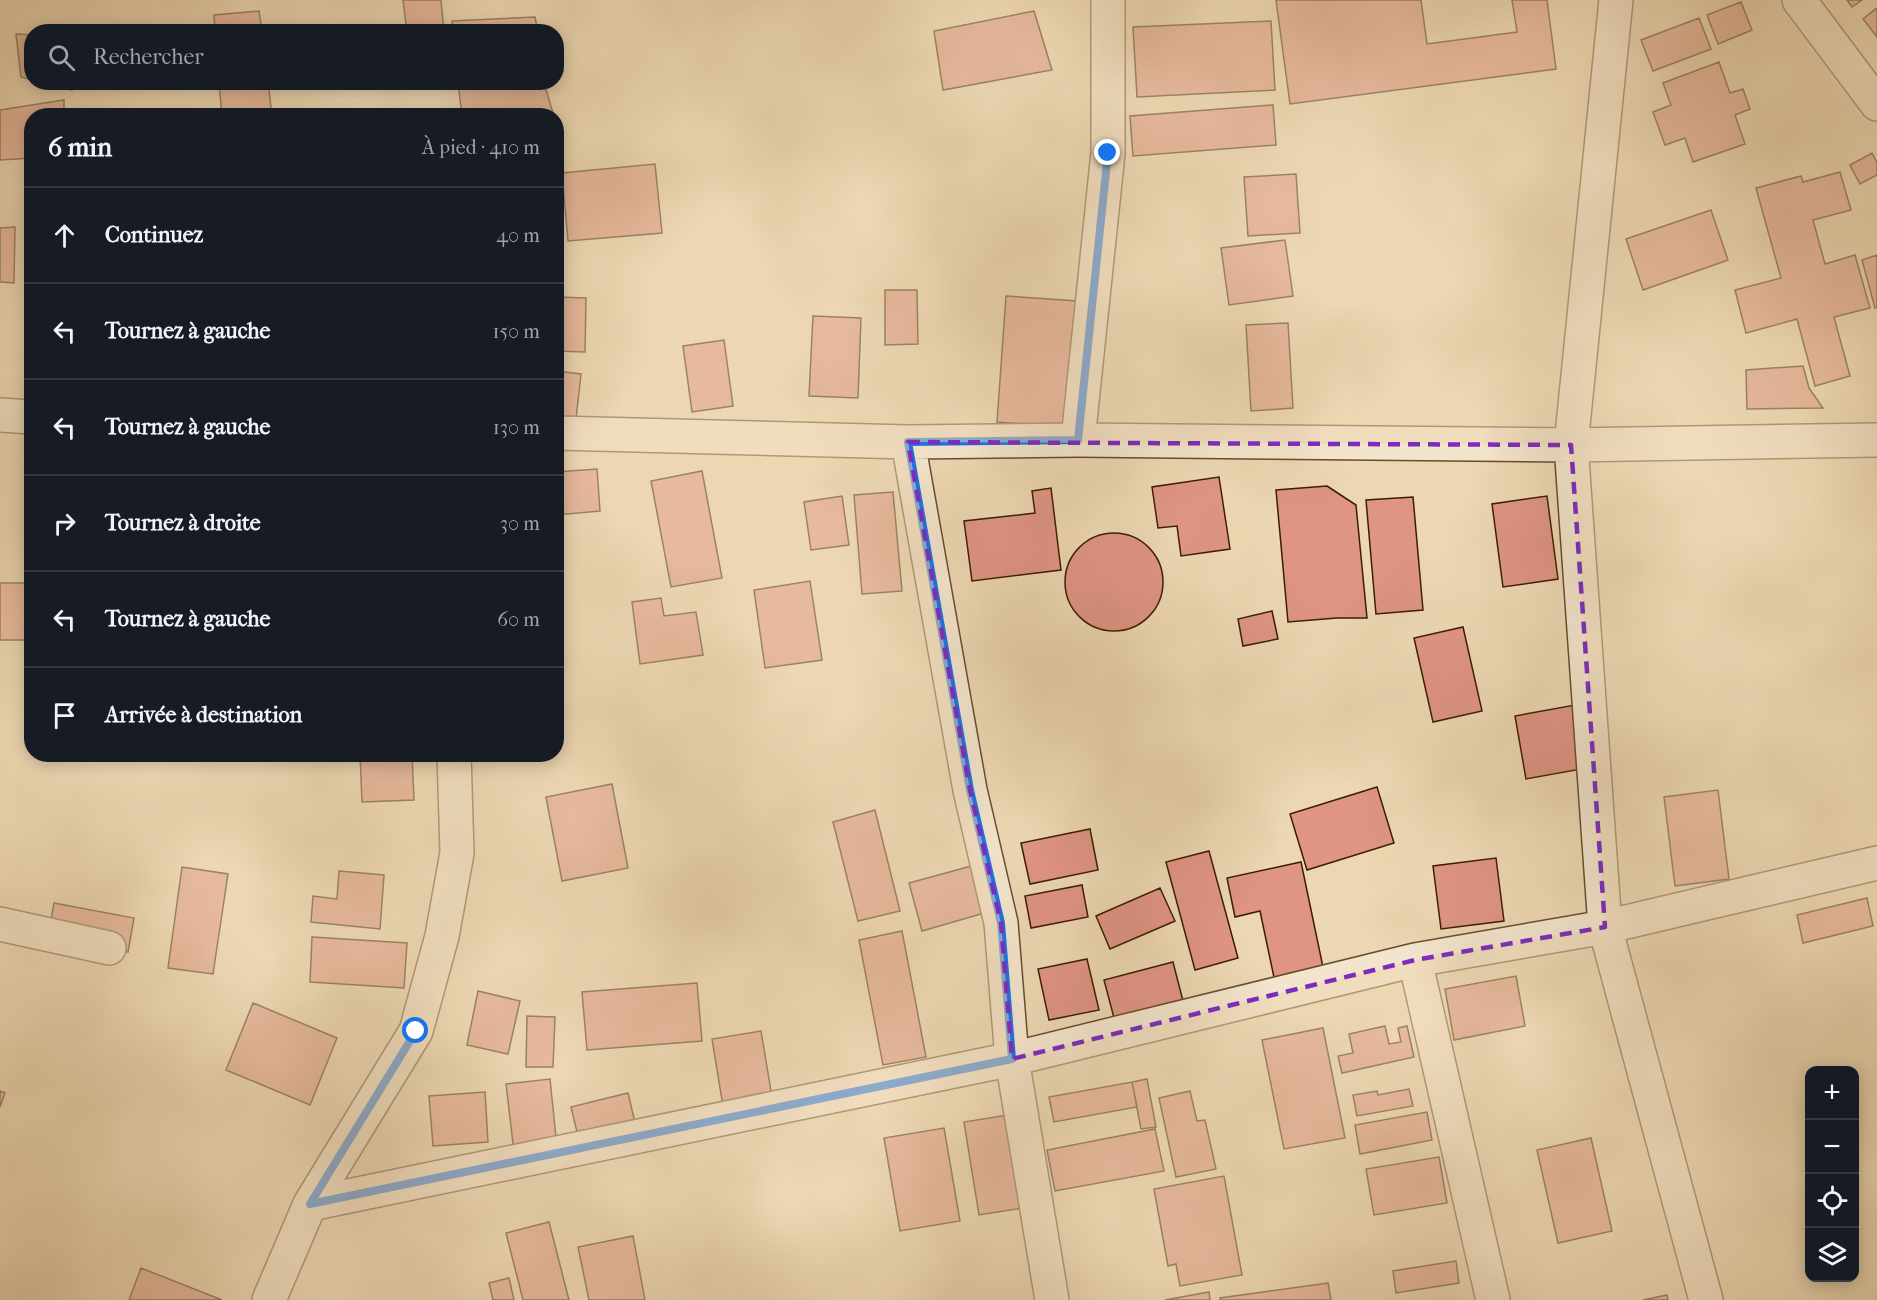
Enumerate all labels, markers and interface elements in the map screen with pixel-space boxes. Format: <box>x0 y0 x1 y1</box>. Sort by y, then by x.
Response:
search box <box>24 24 564 90</box>
icon: search <box>45 41 78 74</box>
text: Rechercher <box>93 44 204 70</box>
text: 6 min <box>48 132 112 163</box>
text: À pied · 410 m <box>422 136 540 159</box>
route end <box>1094 139 1120 165</box>
icon: ahead <box>48 219 81 252</box>
text: Continuez <box>105 222 203 248</box>
text: 40 m <box>496 224 540 247</box>
icon: left <box>48 315 81 348</box>
text: Tournez à gauche <box>105 318 270 344</box>
text: 150 m <box>492 320 540 343</box>
icon: left <box>48 411 81 444</box>
text: Tournez à gauche <box>105 414 270 440</box>
text: 130 m <box>493 416 540 439</box>
icon: right <box>48 507 81 540</box>
text: Tournez à droite <box>105 510 261 536</box>
text: 30 m <box>500 512 540 535</box>
icon: left <box>48 603 81 636</box>
text: Tournez à gauche <box>105 606 270 632</box>
text: 60 m <box>497 608 540 631</box>
icon: arrive <box>48 699 81 732</box>
text: Arrivée à destination <box>105 702 302 728</box>
route start <box>402 1017 428 1043</box>
map controls <box>1805 1066 1859 1282</box>
button: + <box>1805 1066 1859 1120</box>
button: − <box>1805 1120 1859 1174</box>
button: locate <box>1805 1174 1859 1228</box>
button: layers <box>1805 1228 1859 1282</box>

